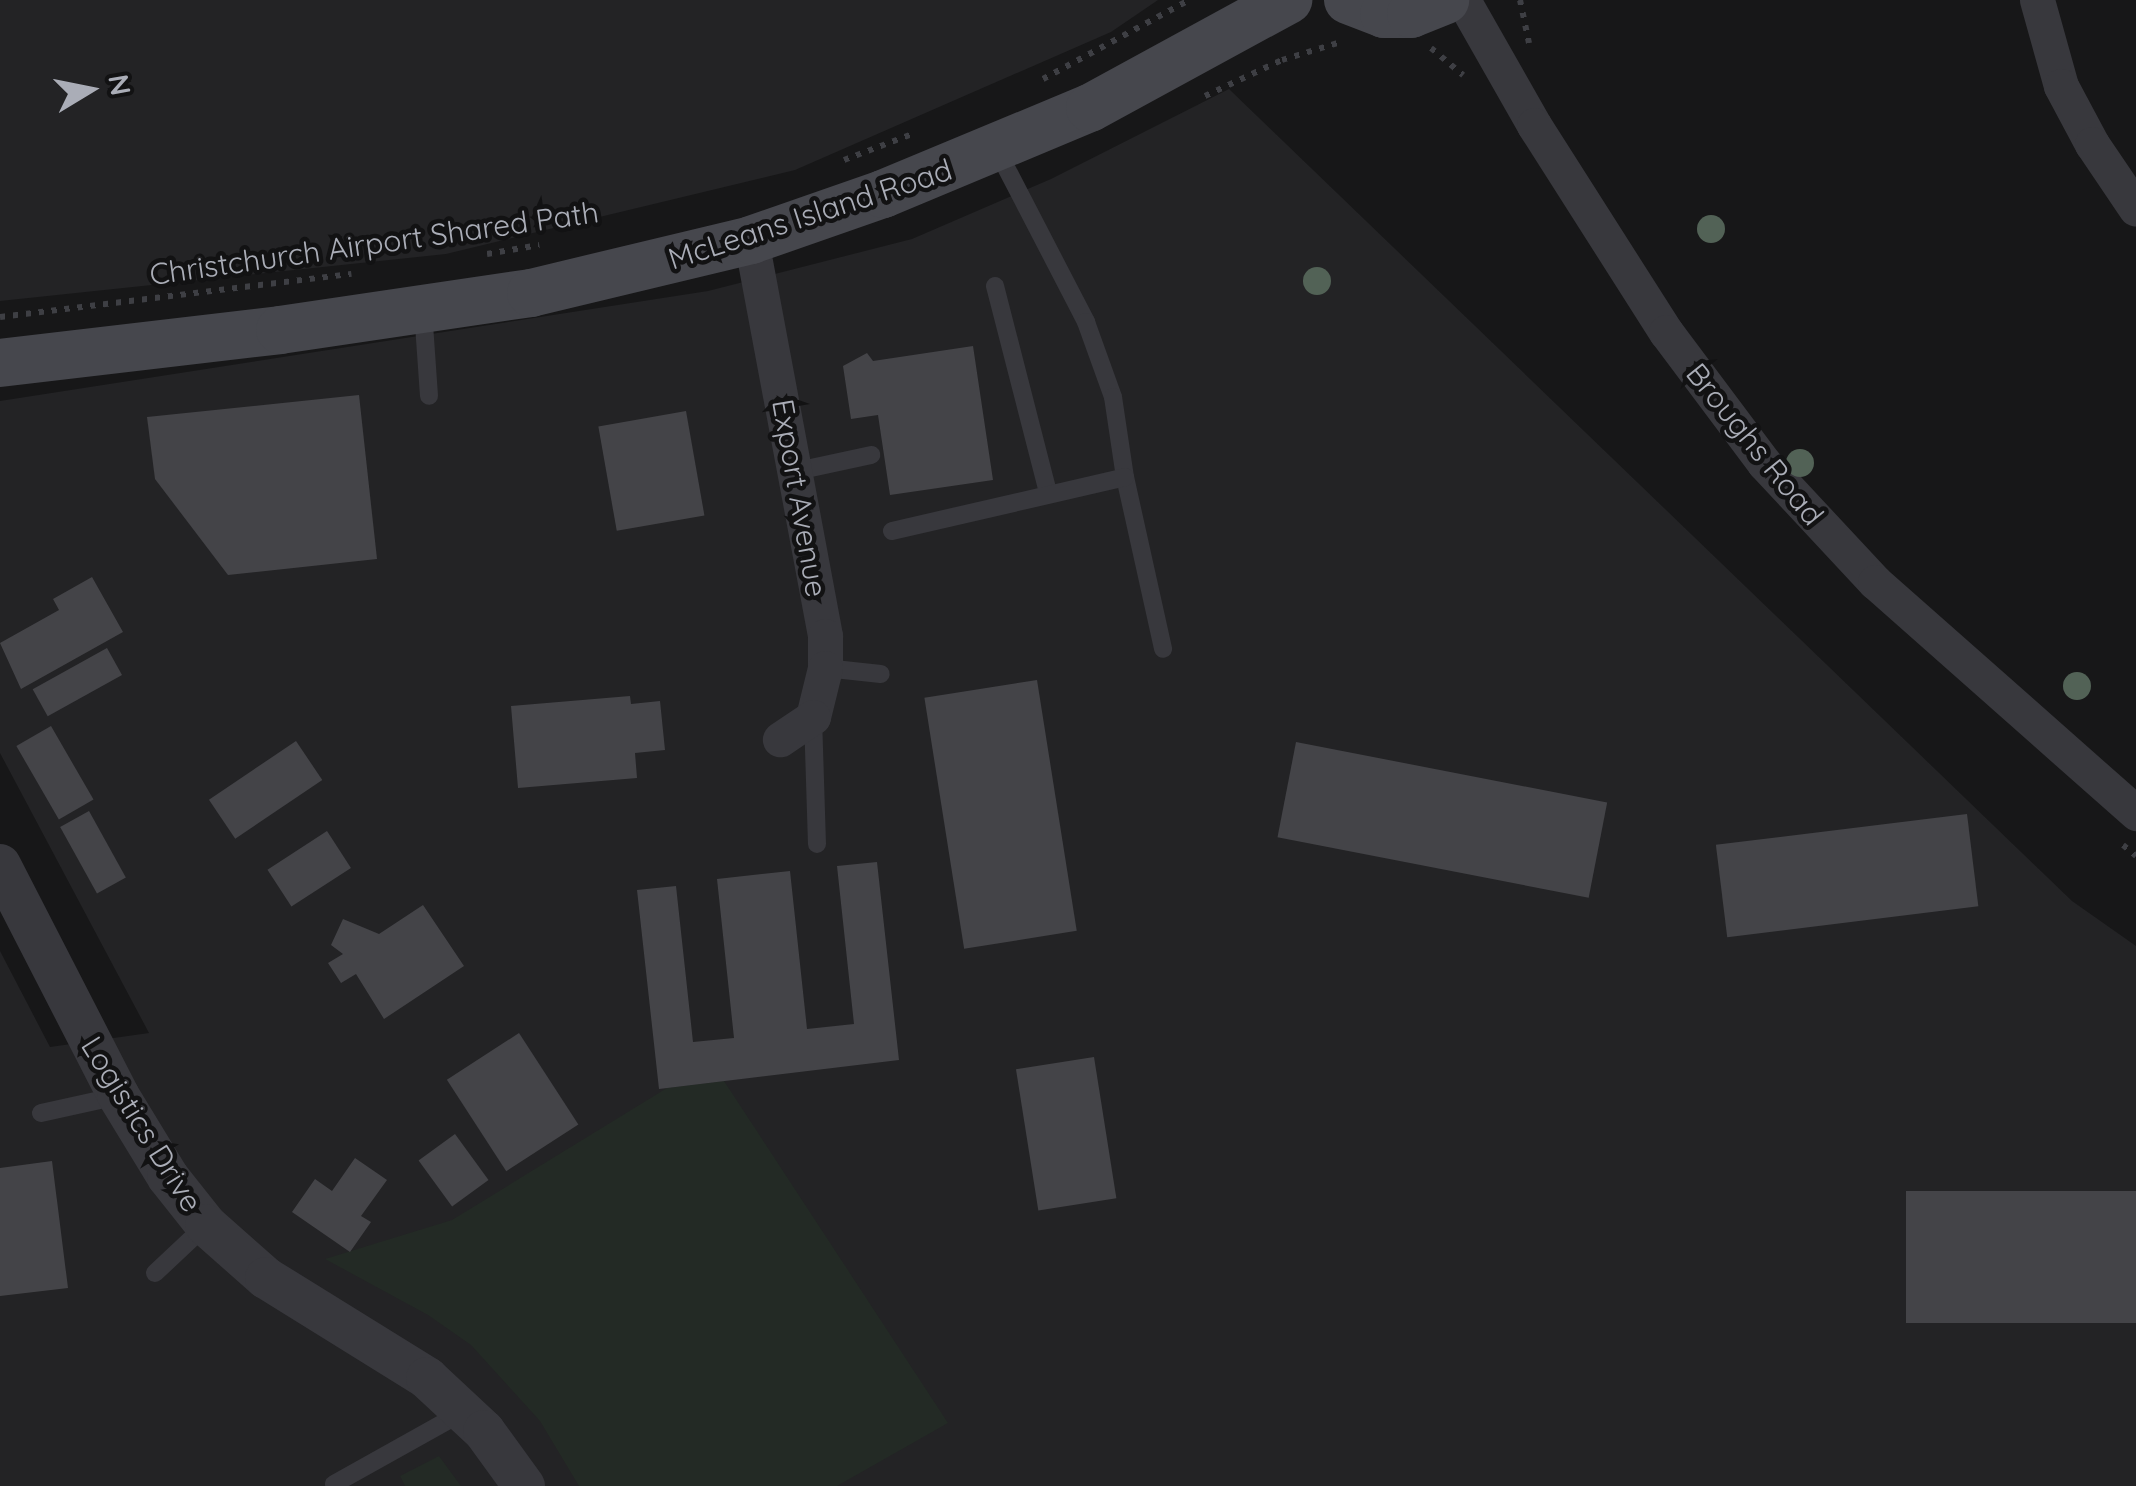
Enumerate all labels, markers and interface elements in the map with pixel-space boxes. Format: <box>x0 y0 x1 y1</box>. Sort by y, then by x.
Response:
north arrow <box>40 40 140 140</box>
text: N <box>101 72 139 98</box>
street label: McLeans Island Road <box>664 151 956 277</box>
street label: Christchurch Airport Shared Path <box>147 194 601 292</box>
street label: Broughs Road <box>1679 356 1831 532</box>
street label: Export Avenue <box>765 396 835 600</box>
street label: Logistics Drive <box>74 1030 210 1218</box>

